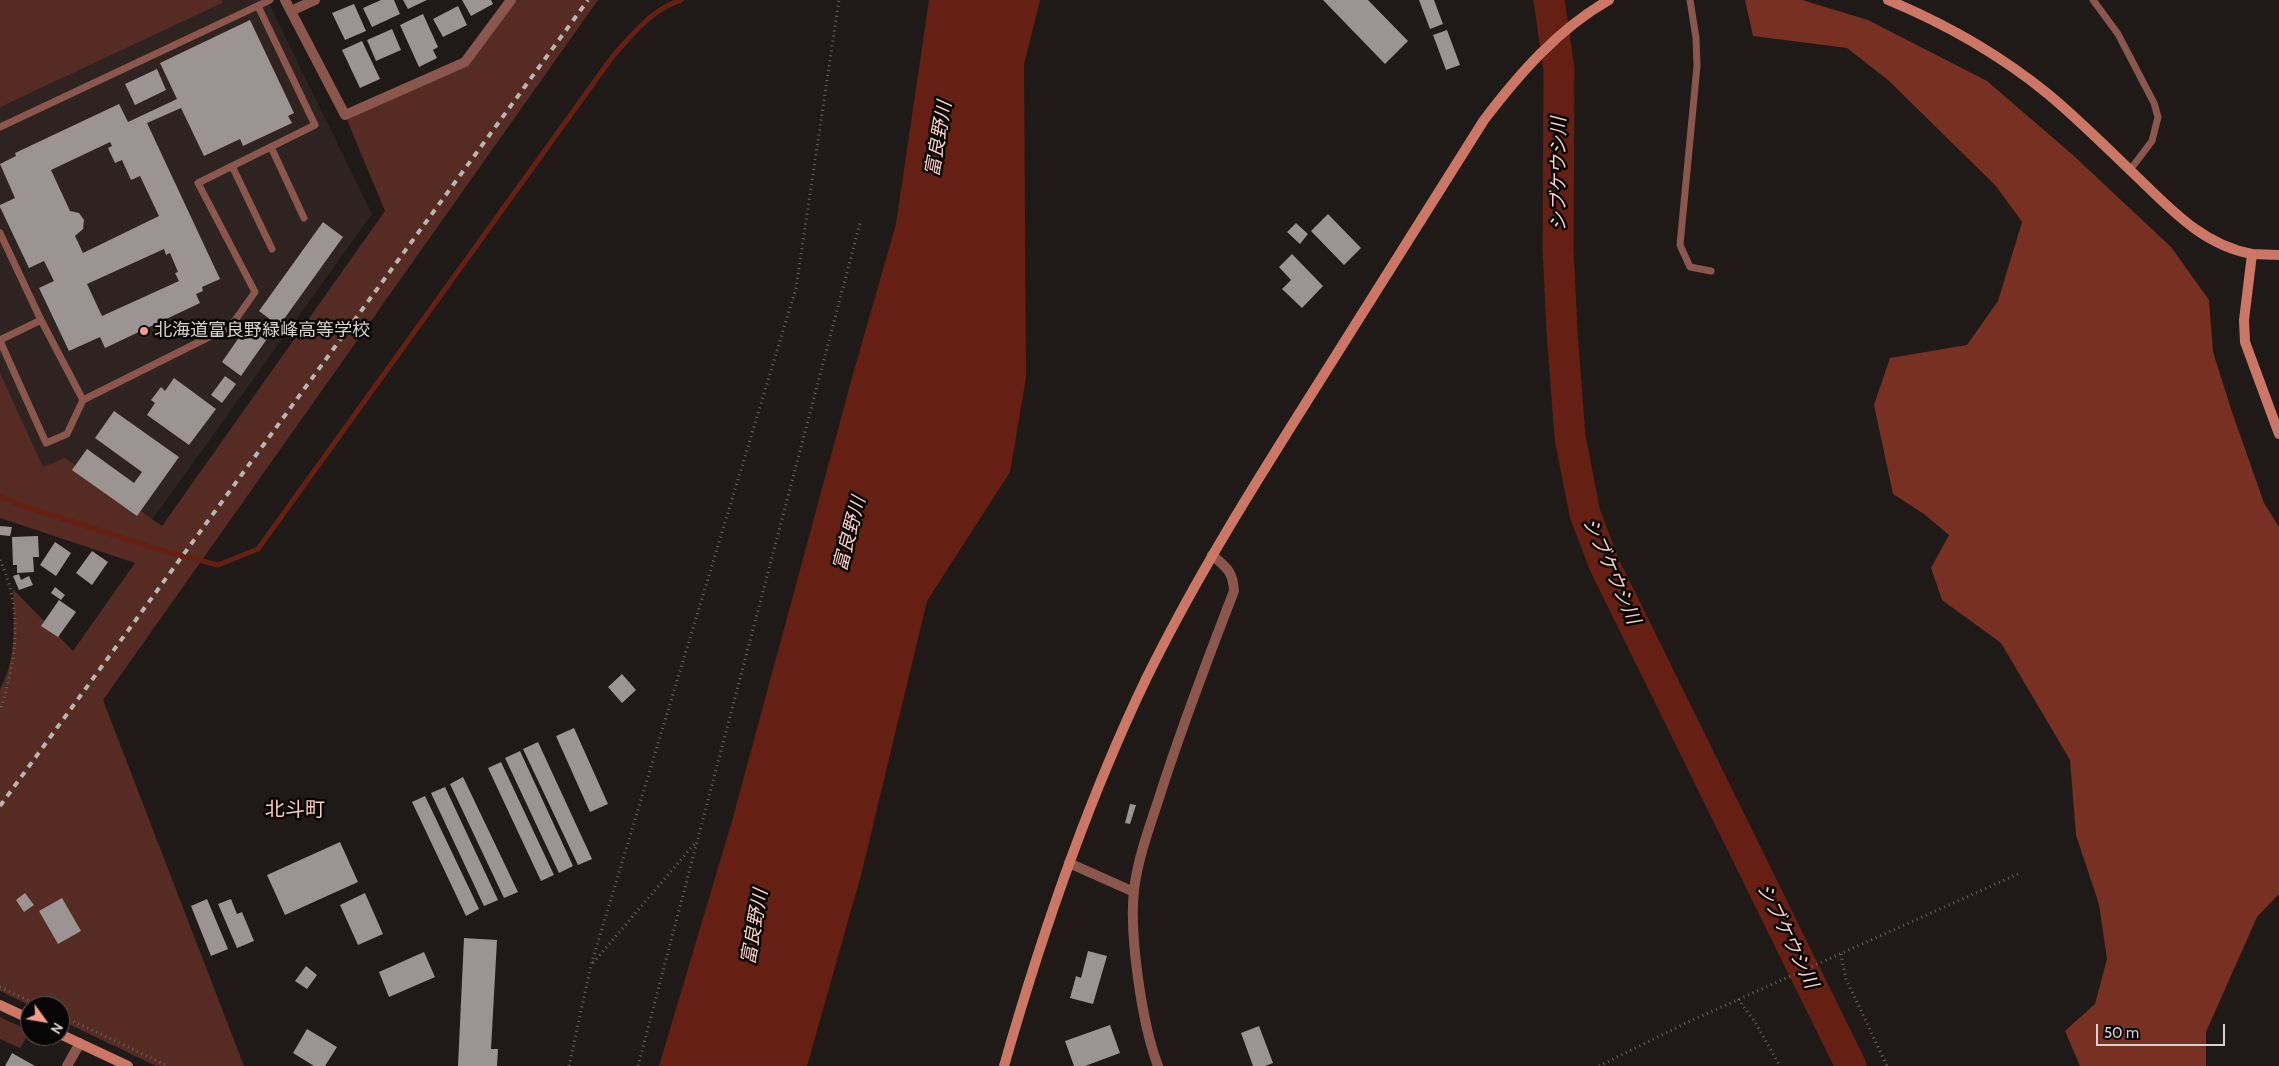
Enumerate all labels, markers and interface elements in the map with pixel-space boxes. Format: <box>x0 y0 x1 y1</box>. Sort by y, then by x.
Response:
water label: 富良野川 <box>921 100 957 178</box>
water label: シブケウシ川 <box>1548 117 1570 231</box>
place label: 北海道富良野緑峰高等学校 <box>154 320 370 342</box>
marker: 北海道富良野緑峰高等学校 <box>138 325 150 337</box>
water label: 富良野川 <box>829 494 871 574</box>
water label: シブケウシ川 <box>1577 514 1645 628</box>
district label: 北斗町 <box>265 798 325 822</box>
water label: シブケウシ川 <box>1752 880 1822 992</box>
water label: 富良野川 <box>737 888 773 966</box>
north arrow <box>20 996 70 1046</box>
scale bar <box>2099 1014 2228 1046</box>
text: N <box>47 1019 67 1037</box>
text: 50 m <box>2104 1024 2139 1042</box>

